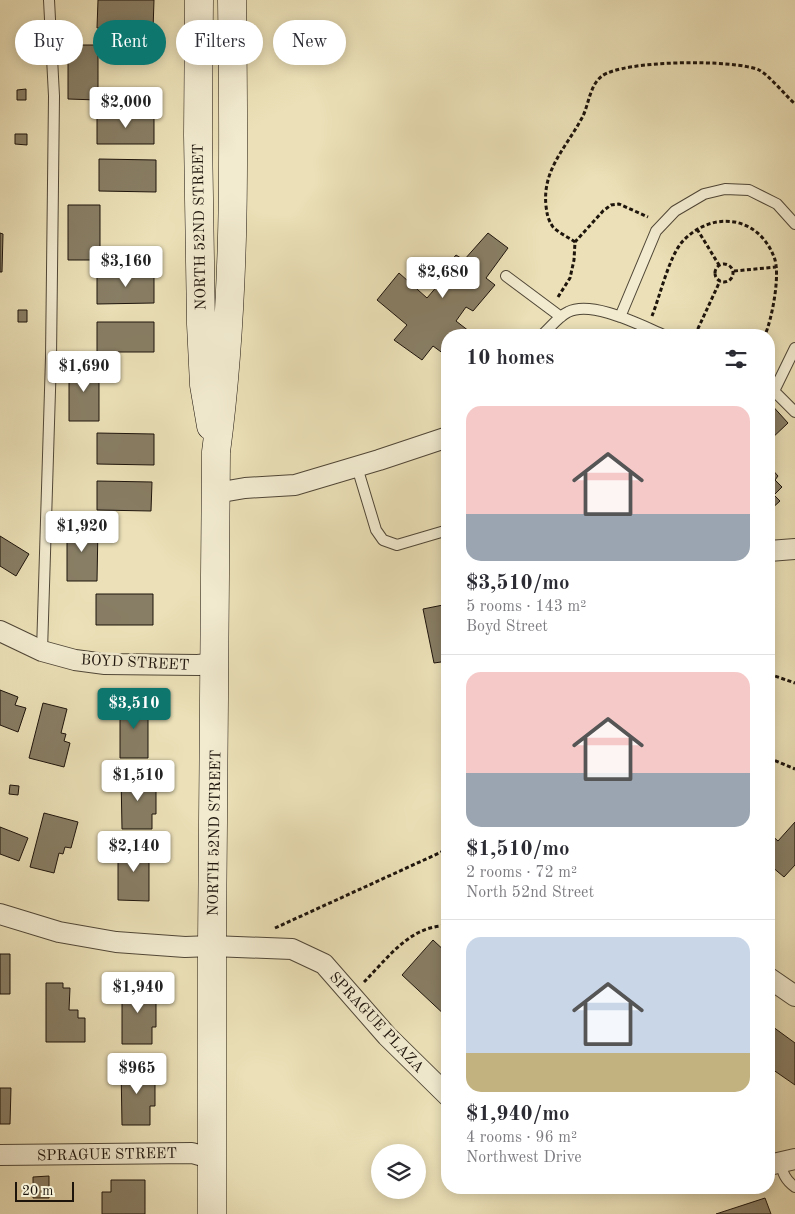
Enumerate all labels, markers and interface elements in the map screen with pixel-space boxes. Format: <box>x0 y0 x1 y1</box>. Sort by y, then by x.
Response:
chip: Buy <box>15 20 83 65</box>
chip: Rent <box>93 20 166 65</box>
chip: Filters <box>176 20 263 65</box>
chip: New <box>273 20 346 65</box>
pin: $2,000 <box>85 86 167 129</box>
text: $2,000 <box>101 95 151 111</box>
street label: NORTH 52ND STREET <box>192 144 209 310</box>
pin: $3,160 <box>85 246 167 288</box>
text: $3,160 <box>101 254 151 270</box>
pin: $2,680 <box>402 256 484 299</box>
text: $2,680 <box>418 265 468 281</box>
icon: filters <box>722 345 750 373</box>
text: 10 homes <box>466 348 554 369</box>
pin: $1,690 <box>43 350 125 393</box>
text: $1,690 <box>59 359 109 375</box>
icon: home <box>563 439 653 529</box>
pin: $1,920 <box>41 510 123 553</box>
text: $1,920 <box>57 519 107 535</box>
text: $3,510/mo <box>466 573 570 594</box>
text: 5 rooms · 143 m² <box>466 599 586 615</box>
text: Boyd Street <box>466 619 548 635</box>
street label: BOYD STREET <box>80 653 190 674</box>
pin: $3,510 <box>93 688 175 730</box>
text: $3,510 <box>109 696 159 712</box>
icon: home <box>563 704 653 794</box>
street label: NORTH 52ND STREET <box>207 750 224 916</box>
pin: $1,510 <box>97 760 179 802</box>
text: $1,510 <box>113 768 163 784</box>
pin: $2,140 <box>93 830 175 873</box>
text: $2,140 <box>109 839 159 855</box>
text: $1,510/mo <box>466 839 570 860</box>
text: 2 rooms · 72 m² <box>466 865 577 881</box>
text: North 52nd Street <box>466 885 594 901</box>
icon: home <box>563 969 653 1059</box>
street label: SPRAGUE PLAZA <box>326 970 426 1076</box>
pin: $1,940 <box>97 972 179 1014</box>
text: $1,940 <box>113 980 163 996</box>
pin: $965 <box>107 1052 167 1095</box>
text: $965 <box>118 1061 156 1077</box>
text: $1,940/mo <box>466 1104 570 1125</box>
text: 4 rooms · 96 m² <box>466 1130 577 1146</box>
map controls <box>371 1144 426 1199</box>
button: layers <box>371 1144 426 1199</box>
street label: SPRAGUE STREET <box>37 1147 177 1164</box>
text: Northwest Drive <box>466 1150 582 1166</box>
scale bar <box>15 1179 74 1202</box>
text: 20 m <box>22 1184 53 1198</box>

